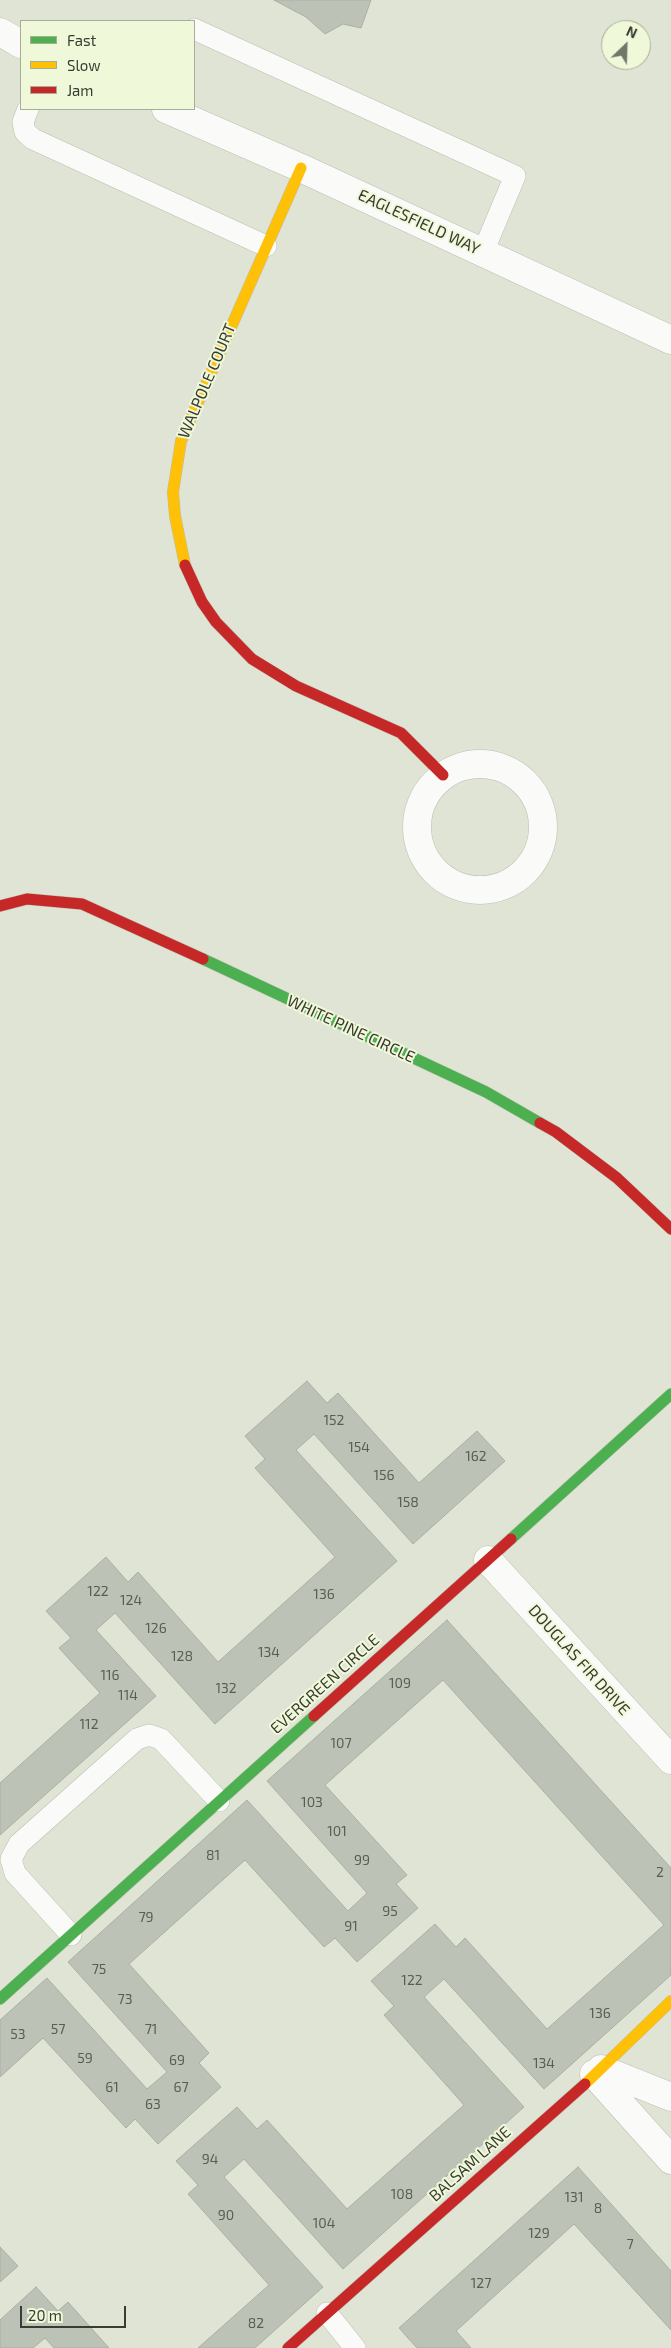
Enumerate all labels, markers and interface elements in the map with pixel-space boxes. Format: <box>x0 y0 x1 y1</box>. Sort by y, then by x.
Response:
legend <box>20 20 195 110</box>
north arrow <box>601 20 651 70</box>
text: N <box>624 22 640 42</box>
text: Fast <box>67 31 96 49</box>
text: Slow <box>67 56 101 74</box>
text: Jam <box>67 81 93 99</box>
street label: EAGLESFIELD WAY <box>355 185 483 259</box>
street label: WALPOLE COURT <box>174 321 240 441</box>
street label: WHITE PINE CIRCLE <box>284 991 418 1067</box>
house number: 152 <box>324 1412 344 1428</box>
house number: 154 <box>348 1439 370 1455</box>
house number: 162 <box>465 1448 487 1464</box>
house number: 156 <box>373 1467 395 1483</box>
house number: 158 <box>397 1494 419 1510</box>
house number: 122 <box>87 1583 109 1599</box>
house number: 136 <box>313 1586 335 1602</box>
house number: 124 <box>120 1592 142 1608</box>
street label: DOUGLAS FIR DRIVE <box>524 1601 634 1719</box>
house number: 126 <box>145 1620 167 1636</box>
street label: EVERGREEN CIRCLE <box>267 1630 383 1738</box>
house number: 134 <box>258 1644 280 1660</box>
house number: 128 <box>171 1648 193 1664</box>
house number: 116 <box>100 1667 120 1683</box>
house number: 109 <box>389 1675 411 1691</box>
house number: 132 <box>215 1680 237 1696</box>
house number: 114 <box>118 1687 138 1703</box>
house number: 112 <box>79 1716 99 1732</box>
house number: 107 <box>330 1735 352 1751</box>
house number: 103 <box>301 1794 323 1810</box>
house number: 101 <box>327 1823 347 1839</box>
house number: 81 <box>206 1847 220 1863</box>
house number: 99 <box>354 1852 370 1868</box>
house number: 2 <box>656 1864 664 1880</box>
house number: 95 <box>382 1903 398 1919</box>
house number: 79 <box>138 1909 154 1925</box>
house number: 91 <box>344 1918 358 1934</box>
house number: 75 <box>92 1961 106 1977</box>
house number: 122 <box>401 1972 423 1988</box>
house number: 73 <box>118 1991 132 2007</box>
house number: 136 <box>589 2005 611 2021</box>
house number: 57 <box>51 2021 65 2037</box>
house number: 71 <box>145 2021 157 2037</box>
house number: 53 <box>10 2026 26 2042</box>
house number: 59 <box>77 2050 93 2066</box>
house number: 69 <box>169 2052 185 2068</box>
house number: 134 <box>533 2055 555 2071</box>
house number: 61 <box>105 2079 119 2095</box>
house number: 67 <box>173 2079 189 2095</box>
house number: 63 <box>145 2096 161 2112</box>
street label: BALSAM LANE <box>425 2122 515 2206</box>
house number: 94 <box>202 2151 218 2167</box>
house number: 108 <box>391 2186 413 2202</box>
house number: 131 <box>565 2189 583 2205</box>
house number: 8 <box>594 2200 602 2216</box>
house number: 90 <box>218 2207 234 2223</box>
house number: 104 <box>313 2215 335 2231</box>
house number: 129 <box>528 2225 550 2241</box>
house number: 7 <box>626 2236 634 2252</box>
house number: 127 <box>471 2275 491 2291</box>
scale bar <box>22 2296 129 2328</box>
text: 20 m <box>28 2306 62 2324</box>
house number: 82 <box>248 2315 264 2331</box>

